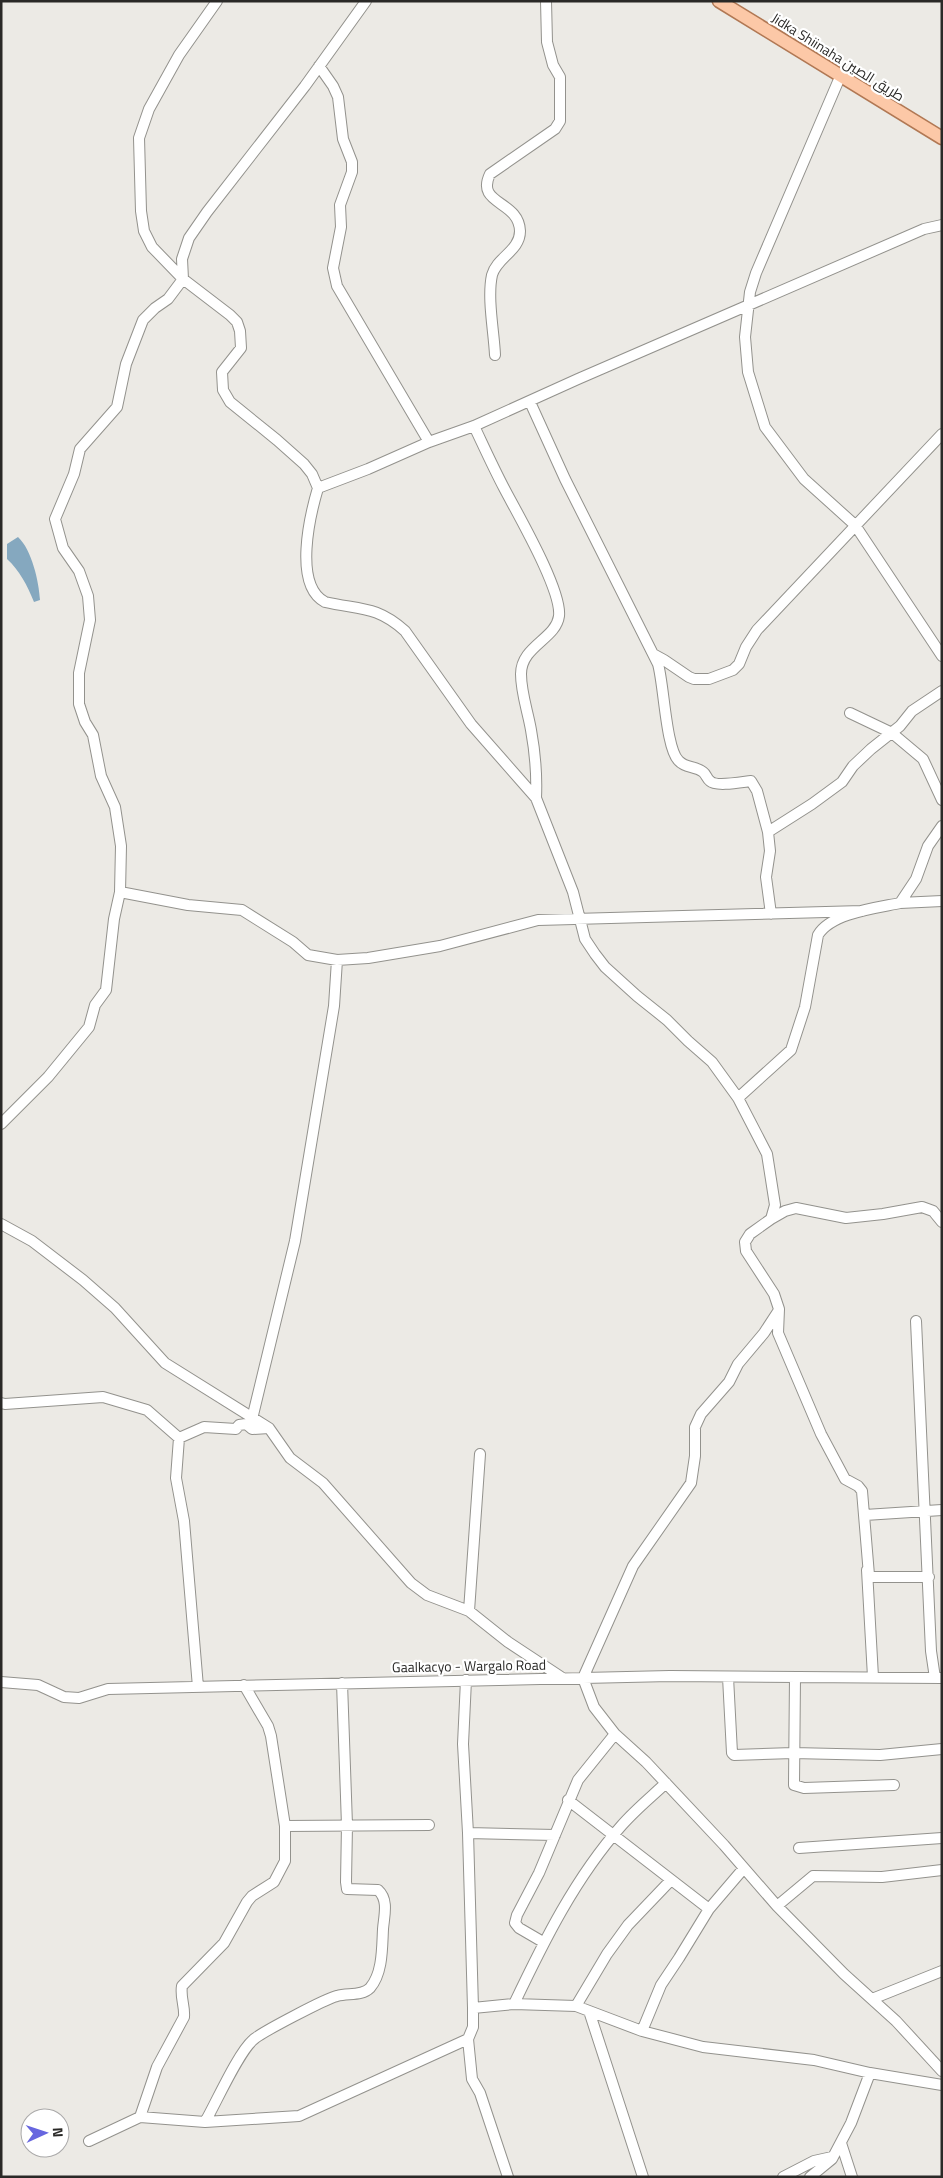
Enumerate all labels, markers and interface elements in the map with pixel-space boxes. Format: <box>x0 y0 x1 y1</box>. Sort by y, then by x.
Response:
street label: Jidka Shiinaha طريق الصين <box>768 7 909 106</box>
street label: Gaalkacyo - Wargalo Road <box>392 1654 546 1677</box>
north arrow <box>20 2108 70 2158</box>
text: N <box>48 2127 69 2138</box>

